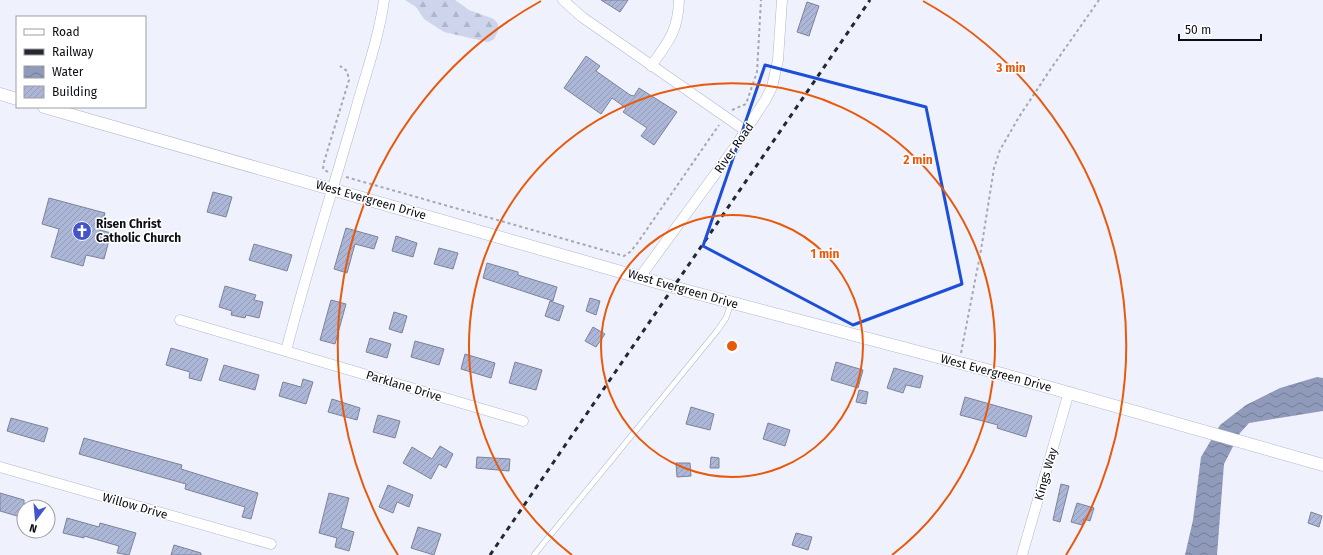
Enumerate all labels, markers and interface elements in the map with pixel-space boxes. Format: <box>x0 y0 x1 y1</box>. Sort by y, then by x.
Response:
legend <box>16 16 146 108</box>
scale bar <box>1179 16 1261 42</box>
text: 50 m <box>1185 23 1211 37</box>
text: Road <box>52 25 80 39</box>
text: Railway <box>52 45 93 59</box>
text: 3 min <box>995 61 1026 75</box>
text: Water <box>52 65 84 79</box>
text: Building <box>52 85 98 99</box>
street label: River Road <box>711 120 757 176</box>
text: 2 min <box>903 153 933 167</box>
street label: West Evergreen Drive <box>314 178 428 222</box>
place label: Risen Christ Catholic Church <box>96 217 181 245</box>
church icon: Risen Christ Catholic Church <box>71 220 93 242</box>
text: 1 min <box>811 247 839 261</box>
street label: West Evergreen Drive <box>626 267 740 311</box>
centre of rings <box>725 339 739 353</box>
street label: West Evergreen Drive <box>939 351 1053 395</box>
street label: Parklane Drive <box>364 368 444 404</box>
street label: Kings Way <box>1032 446 1060 502</box>
street label: Willow Drive <box>101 490 169 522</box>
north arrow <box>16 499 56 539</box>
text: N <box>28 521 39 535</box>

